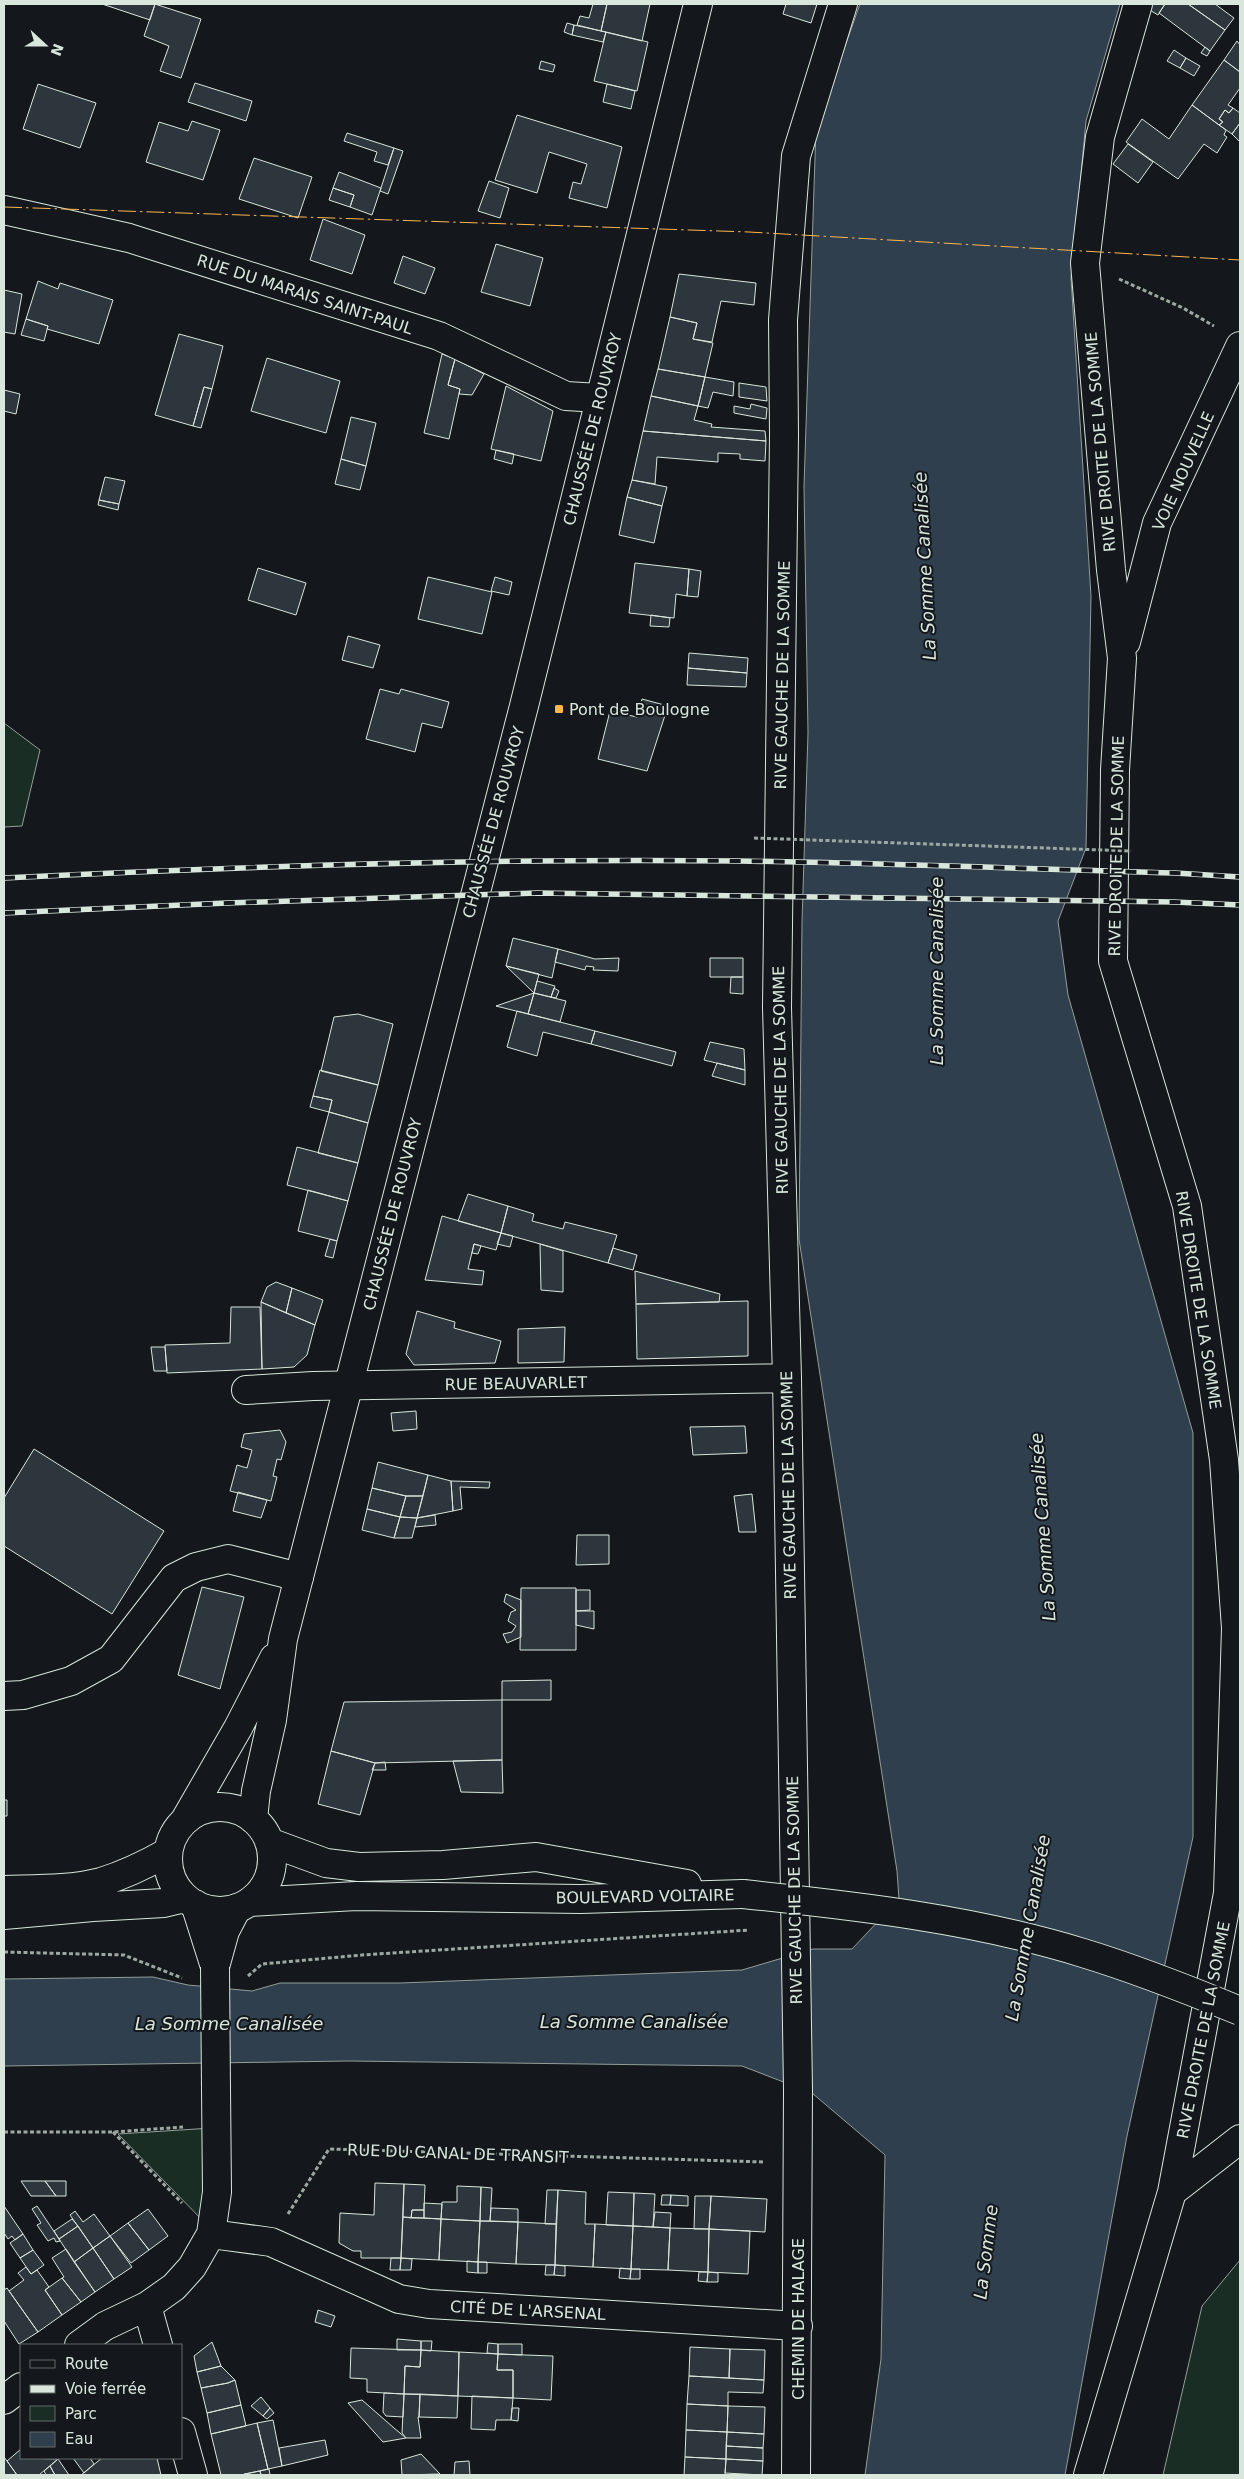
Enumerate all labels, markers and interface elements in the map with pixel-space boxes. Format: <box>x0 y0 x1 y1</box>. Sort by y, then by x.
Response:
north arrow <box>20 20 70 70</box>
text: N <box>48 41 67 58</box>
street label: RUE DU MARAIS SAINT-PAUL <box>195 251 415 338</box>
street label: CHAUSSÉE DE ROUVROY <box>559 331 626 527</box>
street label: RIVE DROITE DE LA SOMME <box>1081 331 1120 553</box>
street label: VOIE NOUVELLE <box>1149 409 1218 534</box>
water label: La Somme Canalisée <box>909 471 940 661</box>
street label: RIVE GAUCHE DE LA SOMME <box>771 560 794 790</box>
place label: Pont de Boulogne <box>569 700 710 719</box>
marker: Pont de Boulogne <box>553 703 565 715</box>
street label: CHAUSSÉE DE ROUVROY <box>459 724 528 920</box>
street label: RIVE DROITE DE LA SOMME <box>1105 735 1128 957</box>
water label: La Somme Canalisée <box>926 877 947 1065</box>
street label: RIVE GAUCHE DE LA SOMME <box>769 965 792 1195</box>
street label: CHAUSSÉE DE ROUVROY <box>359 1116 426 1312</box>
street label: RIVE DROITE DE LA SOMME <box>1172 1189 1225 1411</box>
street label: RIVE GAUCHE DE LA SOMME <box>777 1370 800 1600</box>
street label: RUE BEAUVARLET <box>445 1373 588 1394</box>
water label: La Somme Canalisée <box>1025 1432 1060 1622</box>
street label: RIVE GAUCHE DE LA SOMME <box>783 1775 806 2005</box>
water label: La Somme Canalisée <box>1001 1833 1054 2023</box>
street label: BOULEVARD VOLTAIRE <box>555 1885 735 1908</box>
street label: RIVE DROITE DE LA SOMME <box>1173 1920 1234 2140</box>
water label: La Somme Canalisée <box>540 2011 728 2032</box>
water label: La Somme Canalisée <box>135 2013 323 2034</box>
street label: RUE DU CANAL DE TRANSIT <box>347 2140 569 2167</box>
water label: La Somme <box>969 2203 1002 2301</box>
street label: CHEMIN DE HALAGE <box>789 2238 808 2400</box>
street label: CITÉ DE L'ARSENAL <box>450 2297 606 2324</box>
legend <box>20 2344 182 2459</box>
text: Route <box>65 2355 109 2373</box>
text: Voie ferrée <box>65 2380 146 2398</box>
text: Parc <box>65 2405 97 2423</box>
text: Eau <box>65 2430 93 2448</box>

